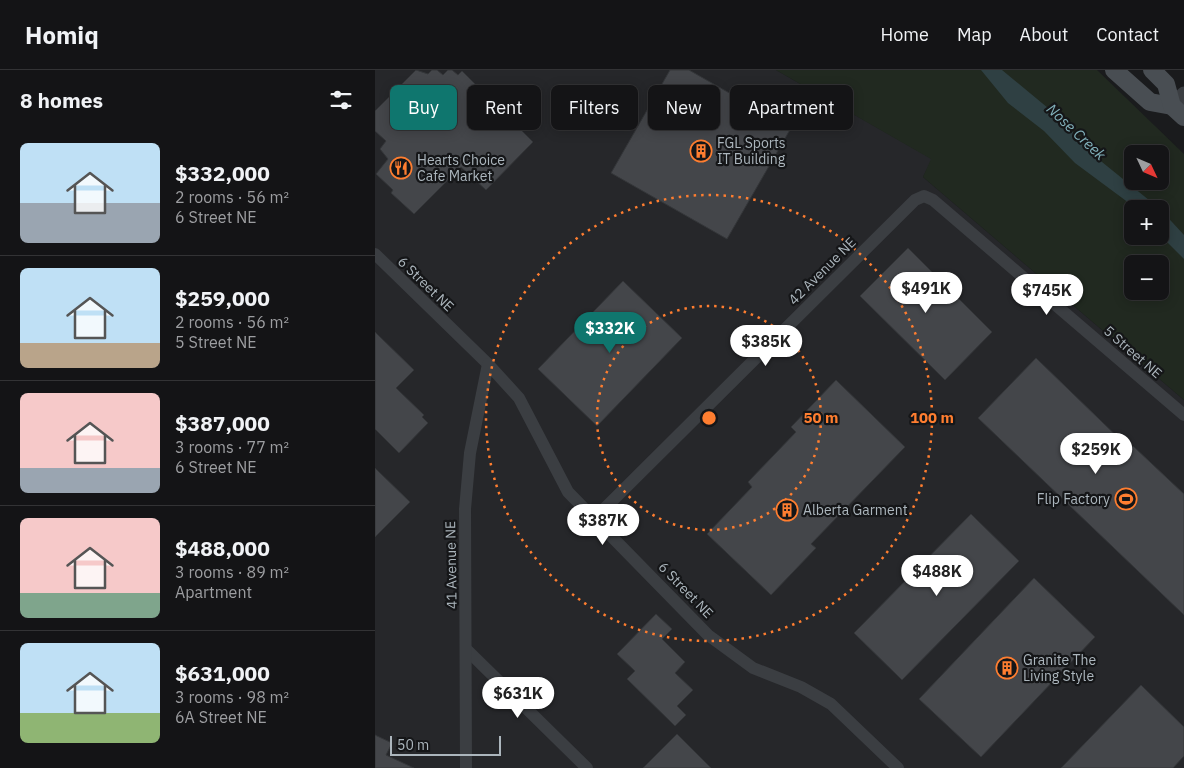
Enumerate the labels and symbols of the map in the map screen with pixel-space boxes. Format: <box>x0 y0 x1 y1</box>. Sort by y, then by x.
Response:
water label: Nose Creek <box>1043 99 1110 164</box>
place label: FGL Sports IT Building <box>717 134 786 168</box>
building icon: FGL Sports IT Building <box>689 139 713 163</box>
north arrow <box>1124 145 1169 190</box>
place label: Hearts Choice Cafe Market <box>417 151 505 185</box>
restaurant icon: Hearts Choice Cafe Market <box>389 156 413 180</box>
street label: 42 Avenue NE <box>784 233 860 309</box>
street label: 6 Street NE <box>394 253 458 315</box>
pin: $491K <box>891 272 961 314</box>
pin: $745K <box>1012 274 1082 316</box>
pin: $332K <box>575 312 645 354</box>
street label: 5 Street NE <box>1100 322 1166 382</box>
pin: $385K <box>731 324 801 367</box>
text: 50 m <box>804 408 838 427</box>
text: 100 m <box>910 408 954 427</box>
centre of rings <box>700 409 718 427</box>
pin: $259K <box>1061 432 1131 475</box>
sports icon: Flip Factory <box>1114 487 1138 511</box>
place label: Flip Factory <box>1037 490 1110 508</box>
building icon: Alberta Garment <box>775 498 799 522</box>
place label: Alberta Garment <box>803 501 908 519</box>
pin: $387K <box>568 504 638 546</box>
street label: 41 Avenue NE <box>441 521 461 609</box>
pin: $488K <box>902 554 972 597</box>
street label: 6 Street NE <box>655 558 717 622</box>
place label: Granite The Living Style <box>1023 651 1097 685</box>
building icon: Granite The Living Style <box>995 656 1019 680</box>
pin: $631K <box>483 676 553 719</box>
scale bar <box>390 733 501 756</box>

